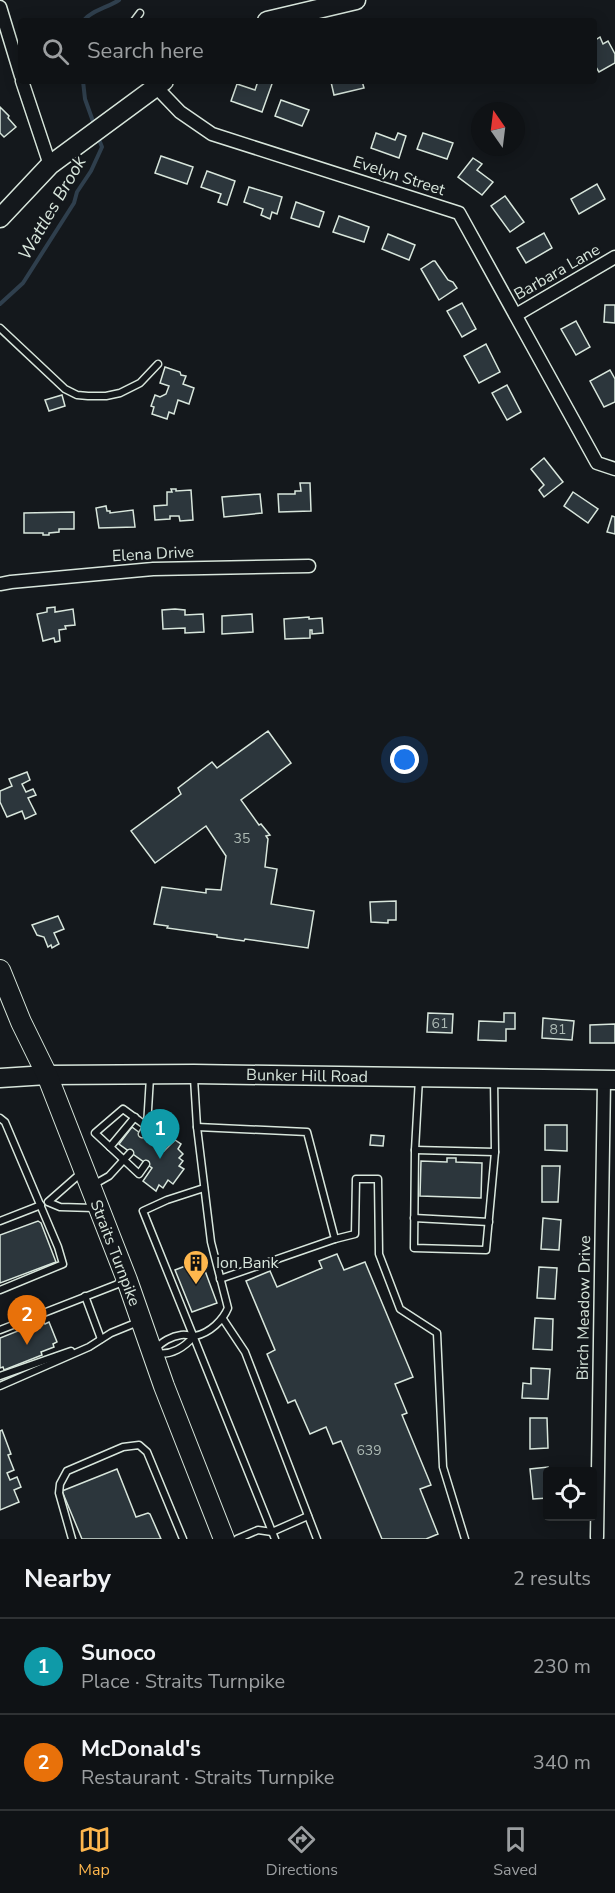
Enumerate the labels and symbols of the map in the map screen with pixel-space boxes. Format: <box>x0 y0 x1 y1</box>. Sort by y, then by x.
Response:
north arrow <box>471 102 525 156</box>
water label: Wattles Brook <box>13 151 92 264</box>
street label: Evelyn Street <box>350 151 448 201</box>
street label: Barbara Lane <box>510 239 604 305</box>
street label: Elena Drive <box>111 541 195 567</box>
your location <box>390 745 419 774</box>
house number: 35 <box>234 829 250 848</box>
house number: 61 <box>432 1014 448 1033</box>
house number: 81 <box>550 1020 566 1039</box>
street label: Bunker Hill Road <box>246 1064 368 1088</box>
pin: 1 <box>140 1110 180 1159</box>
street label: Straits Turnpike <box>85 1197 145 1309</box>
street label: Birch Meadow Drive <box>572 1235 596 1381</box>
building icon: Ion Bank <box>181 1248 211 1286</box>
place label: Ion Bank <box>216 1252 280 1274</box>
pin: 2 <box>8 1296 46 1345</box>
house number: 639 <box>356 1441 382 1460</box>

